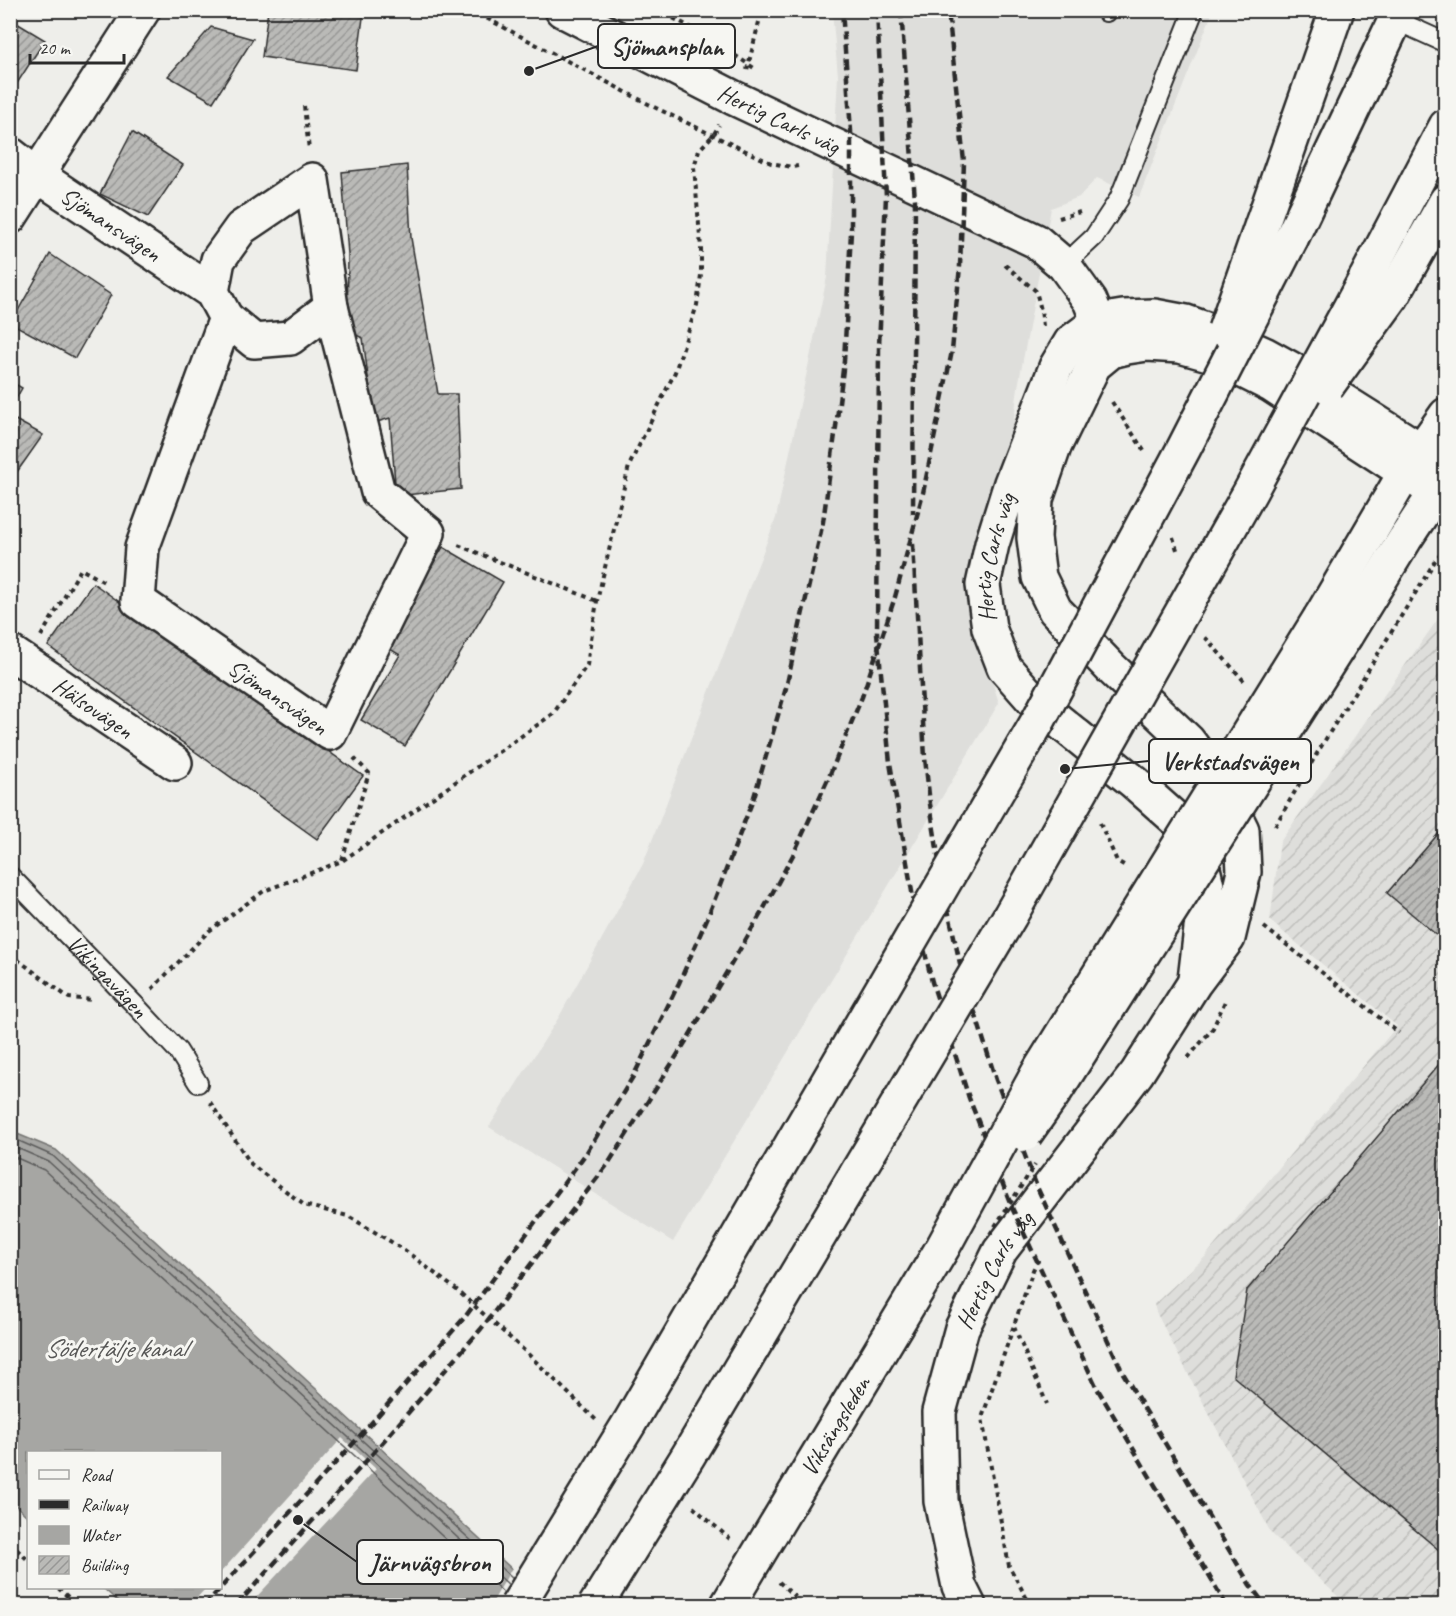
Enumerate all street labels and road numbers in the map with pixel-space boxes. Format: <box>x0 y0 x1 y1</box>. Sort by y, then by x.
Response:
street label: Hertig Carls väg <box>713 77 846 162</box>
street label: Sjömansvägen <box>55 180 167 269</box>
street label: Hertig Carls väg <box>968 488 1022 624</box>
street label: Sjömansvägen <box>222 652 334 742</box>
street label: Hälsovägen <box>47 670 139 746</box>
street label: Vikingavägen <box>60 929 155 1025</box>
street label: Hertig Carls väg <box>949 1204 1041 1334</box>
street label: Viksängsleden <box>794 1370 877 1481</box>

